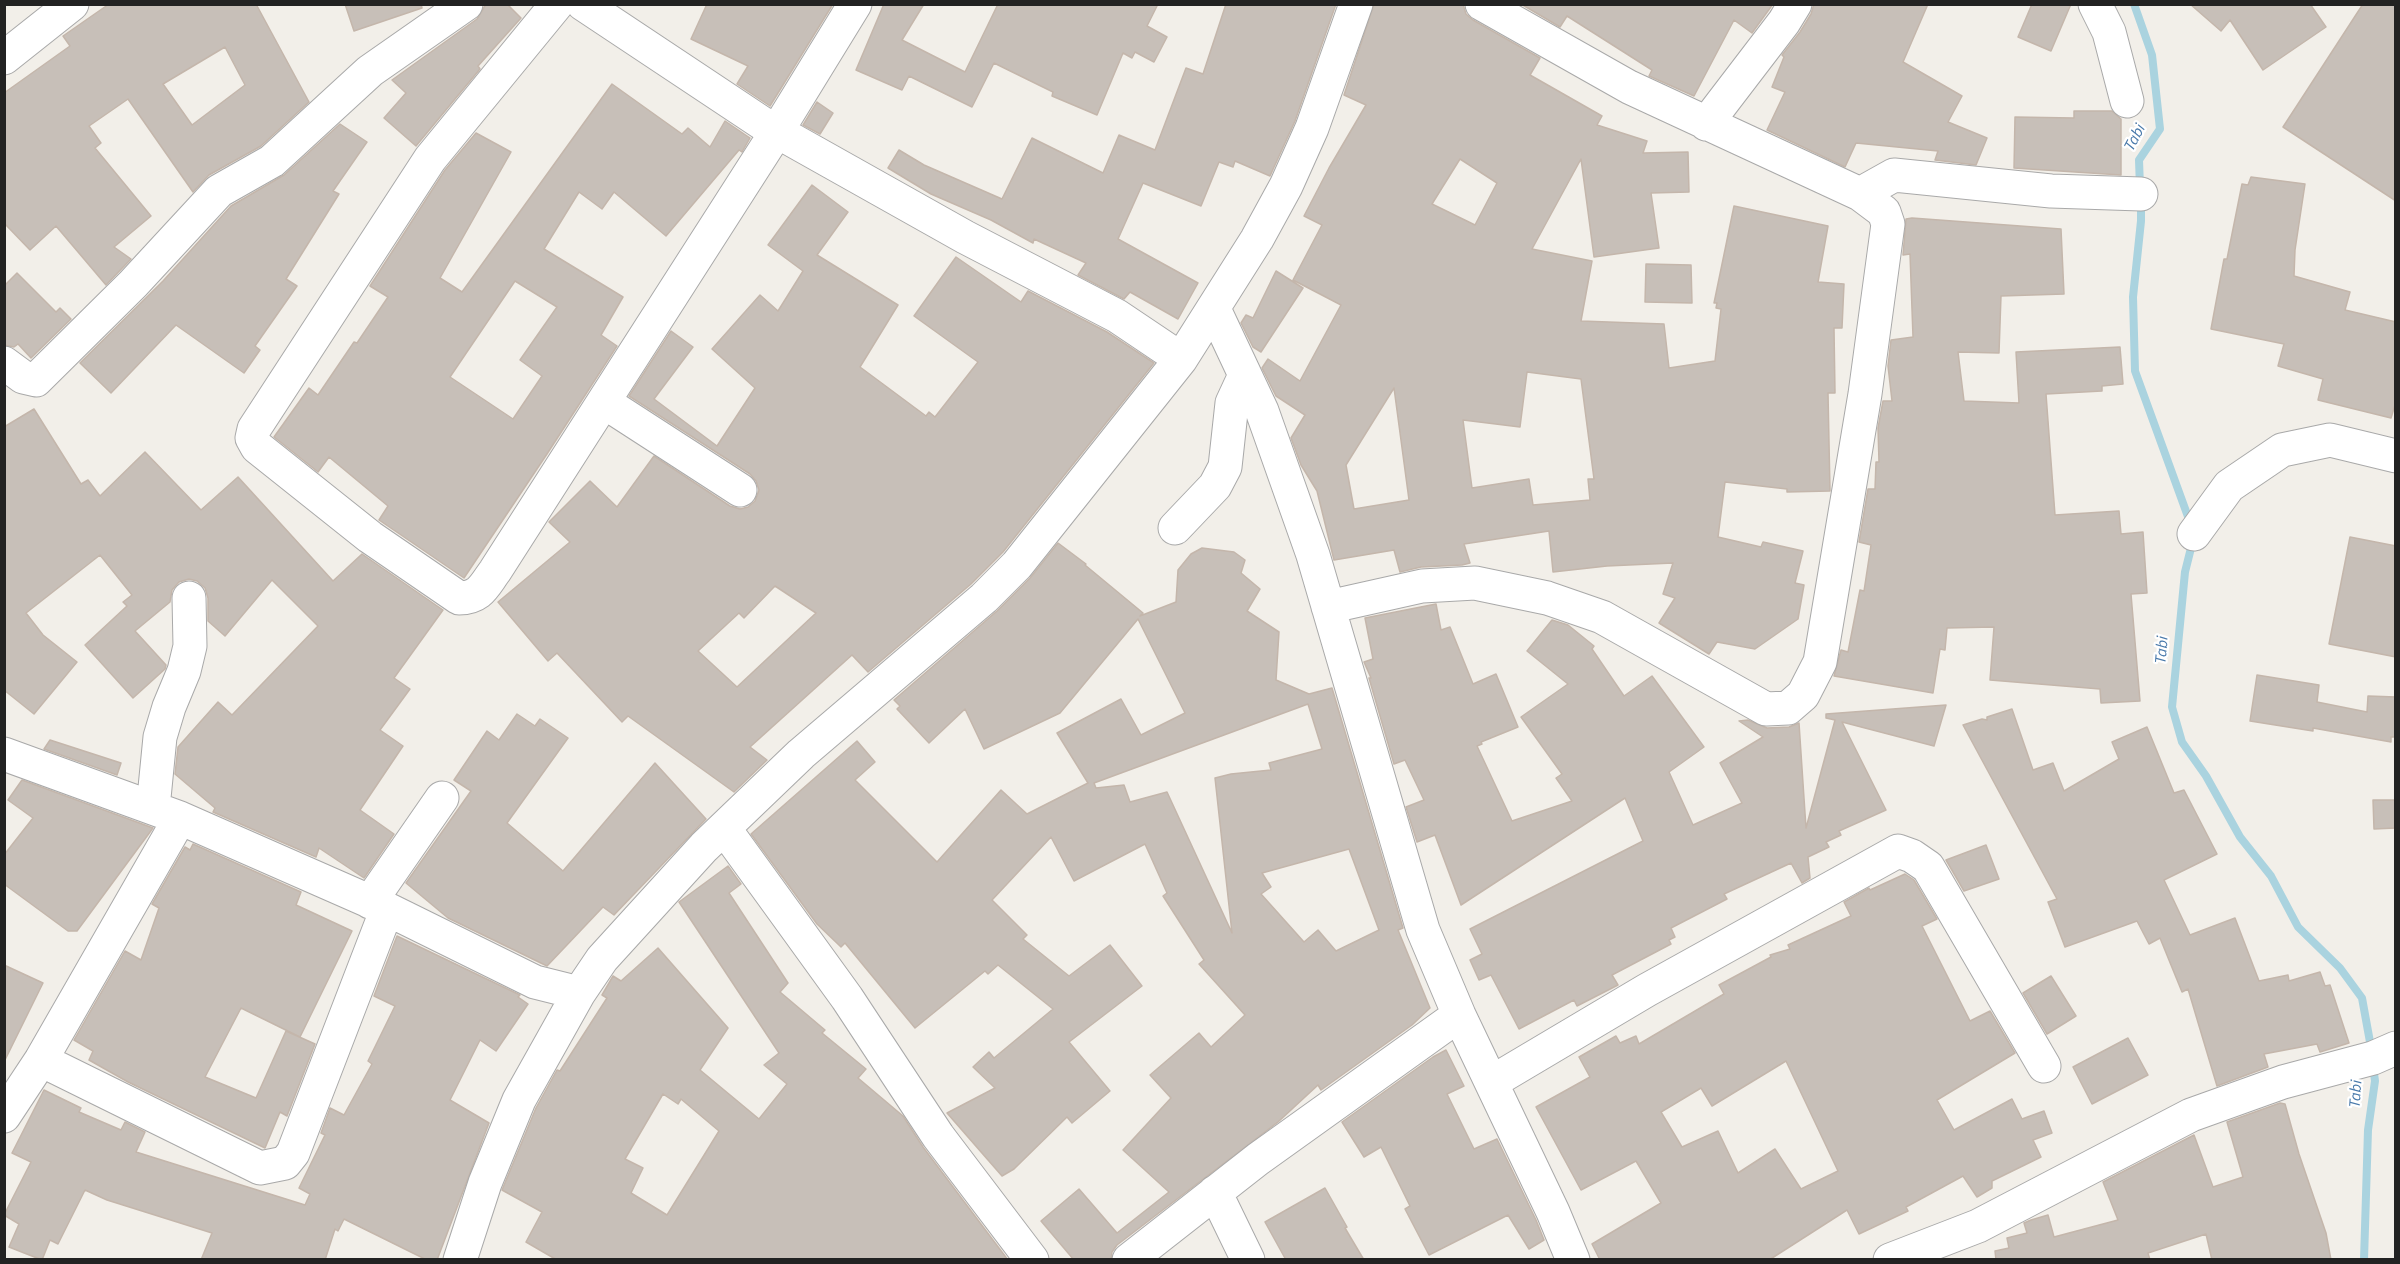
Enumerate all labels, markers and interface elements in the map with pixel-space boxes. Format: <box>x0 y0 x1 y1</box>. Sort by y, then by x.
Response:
water label: Tabi <box>2121 121 2151 155</box>
water label: Tabi <box>2152 635 2174 665</box>
water label: Tabi <box>2346 1079 2368 1109</box>

